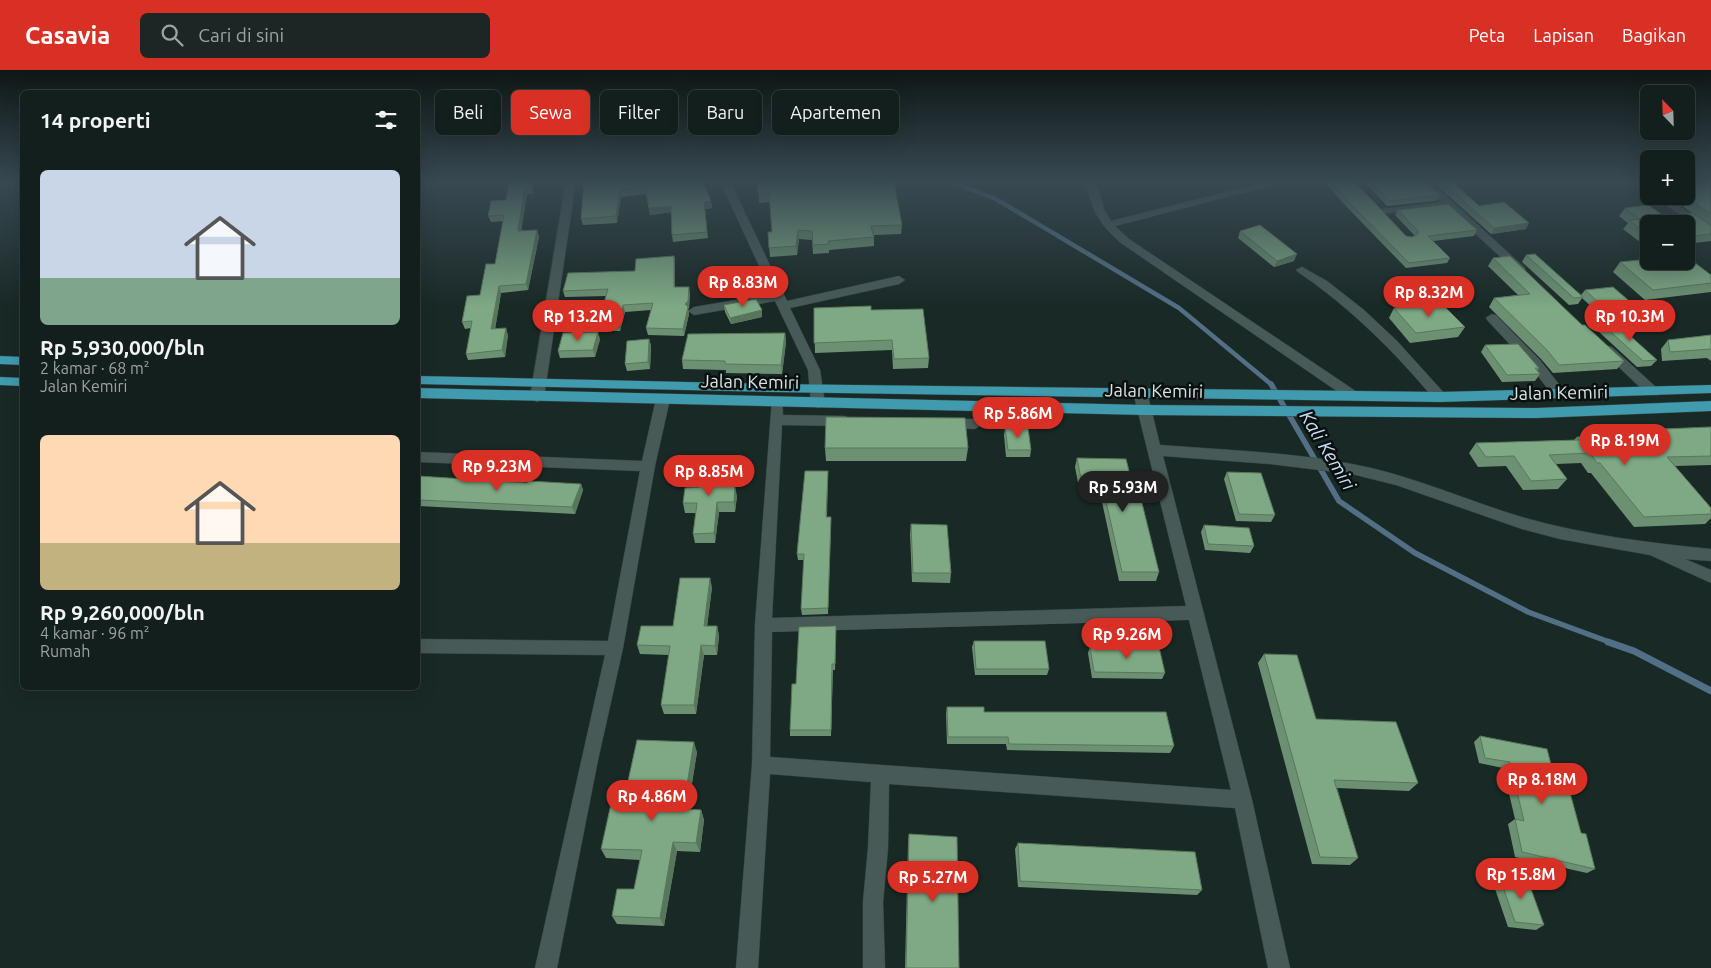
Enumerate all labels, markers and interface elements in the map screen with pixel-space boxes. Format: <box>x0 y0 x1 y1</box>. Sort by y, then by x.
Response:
search box <box>140 13 490 58</box>
icon: search <box>158 21 186 49</box>
text: Casavia <box>25 22 110 49</box>
text: Cari di sini <box>198 24 284 46</box>
text: Peta <box>1469 25 1505 45</box>
text: Lapisan <box>1533 25 1594 45</box>
text: Bagikan <box>1622 25 1686 45</box>
north arrow <box>1640 85 1695 140</box>
map controls <box>1640 85 1695 270</box>
chip: Beli <box>435 90 501 135</box>
chip: Sewa <box>511 90 590 135</box>
chip: Filter <box>600 90 678 135</box>
chip: Baru <box>688 90 762 135</box>
chip: Apartemen <box>772 90 899 135</box>
icon: filters <box>372 106 400 134</box>
text: 14 properti <box>40 108 151 132</box>
button: + <box>1640 150 1695 205</box>
icon: home <box>175 203 265 293</box>
button: − <box>1640 215 1695 270</box>
pin: Rp 8.83M <box>691 266 795 308</box>
text: Rp 8.83M <box>708 273 778 291</box>
pin: Rp 8.32M <box>1377 276 1481 318</box>
text: Rp 8.32M <box>1394 283 1464 301</box>
pin: Rp 13.2M <box>526 300 630 342</box>
pin: Rp 10.3M <box>1578 300 1682 342</box>
text: Rp 13.2M <box>543 307 613 325</box>
text: Rp 10.3M <box>1595 307 1665 325</box>
text: Rp 5,930,000/bln <box>40 335 205 359</box>
text: 2 kamar · 68 m² <box>40 359 150 377</box>
street label: Jalan Kemiri <box>701 370 799 392</box>
text: Jalan Kemiri <box>40 377 127 395</box>
street label: Jalan Kemiri <box>1105 379 1203 401</box>
street label: Jalan Kemiri <box>1510 381 1608 403</box>
pin: Rp 5.86M <box>966 396 1070 439</box>
text: Rp 5.86M <box>983 404 1053 422</box>
water label: Kali Kemiri <box>1296 406 1361 495</box>
pin: Rp 8.19M <box>1573 424 1677 466</box>
text: Rp 8.19M <box>1590 431 1660 449</box>
pin: Rp 9.23M <box>445 450 549 492</box>
pin: Rp 8.85M <box>657 454 761 497</box>
text: Rp 9.23M <box>462 457 532 475</box>
text: Rp 8.85M <box>674 462 744 480</box>
icon: home <box>175 468 265 558</box>
pin: Rp 5.93M <box>1071 470 1175 513</box>
text: Rp 5.93M <box>1088 478 1158 496</box>
text: Rp 9,260,000/bln <box>40 600 205 624</box>
pin: Rp 9.26M <box>1075 618 1179 660</box>
text: 4 kamar · 96 m² <box>40 624 150 642</box>
text: Rp 9.26M <box>1092 625 1162 643</box>
text: Rumah <box>40 642 90 660</box>
pin: Rp 8.18M <box>1490 762 1594 805</box>
text: Rp 8.18M <box>1507 770 1577 788</box>
pin: Rp 4.86M <box>600 780 704 822</box>
text: Rp 4.86M <box>617 787 687 805</box>
pin: Rp 15.8M <box>1469 858 1573 900</box>
pin: Rp 5.27M <box>881 860 985 903</box>
text: Rp 15.8M <box>1486 865 1556 883</box>
text: Rp 5.27M <box>898 868 968 886</box>

